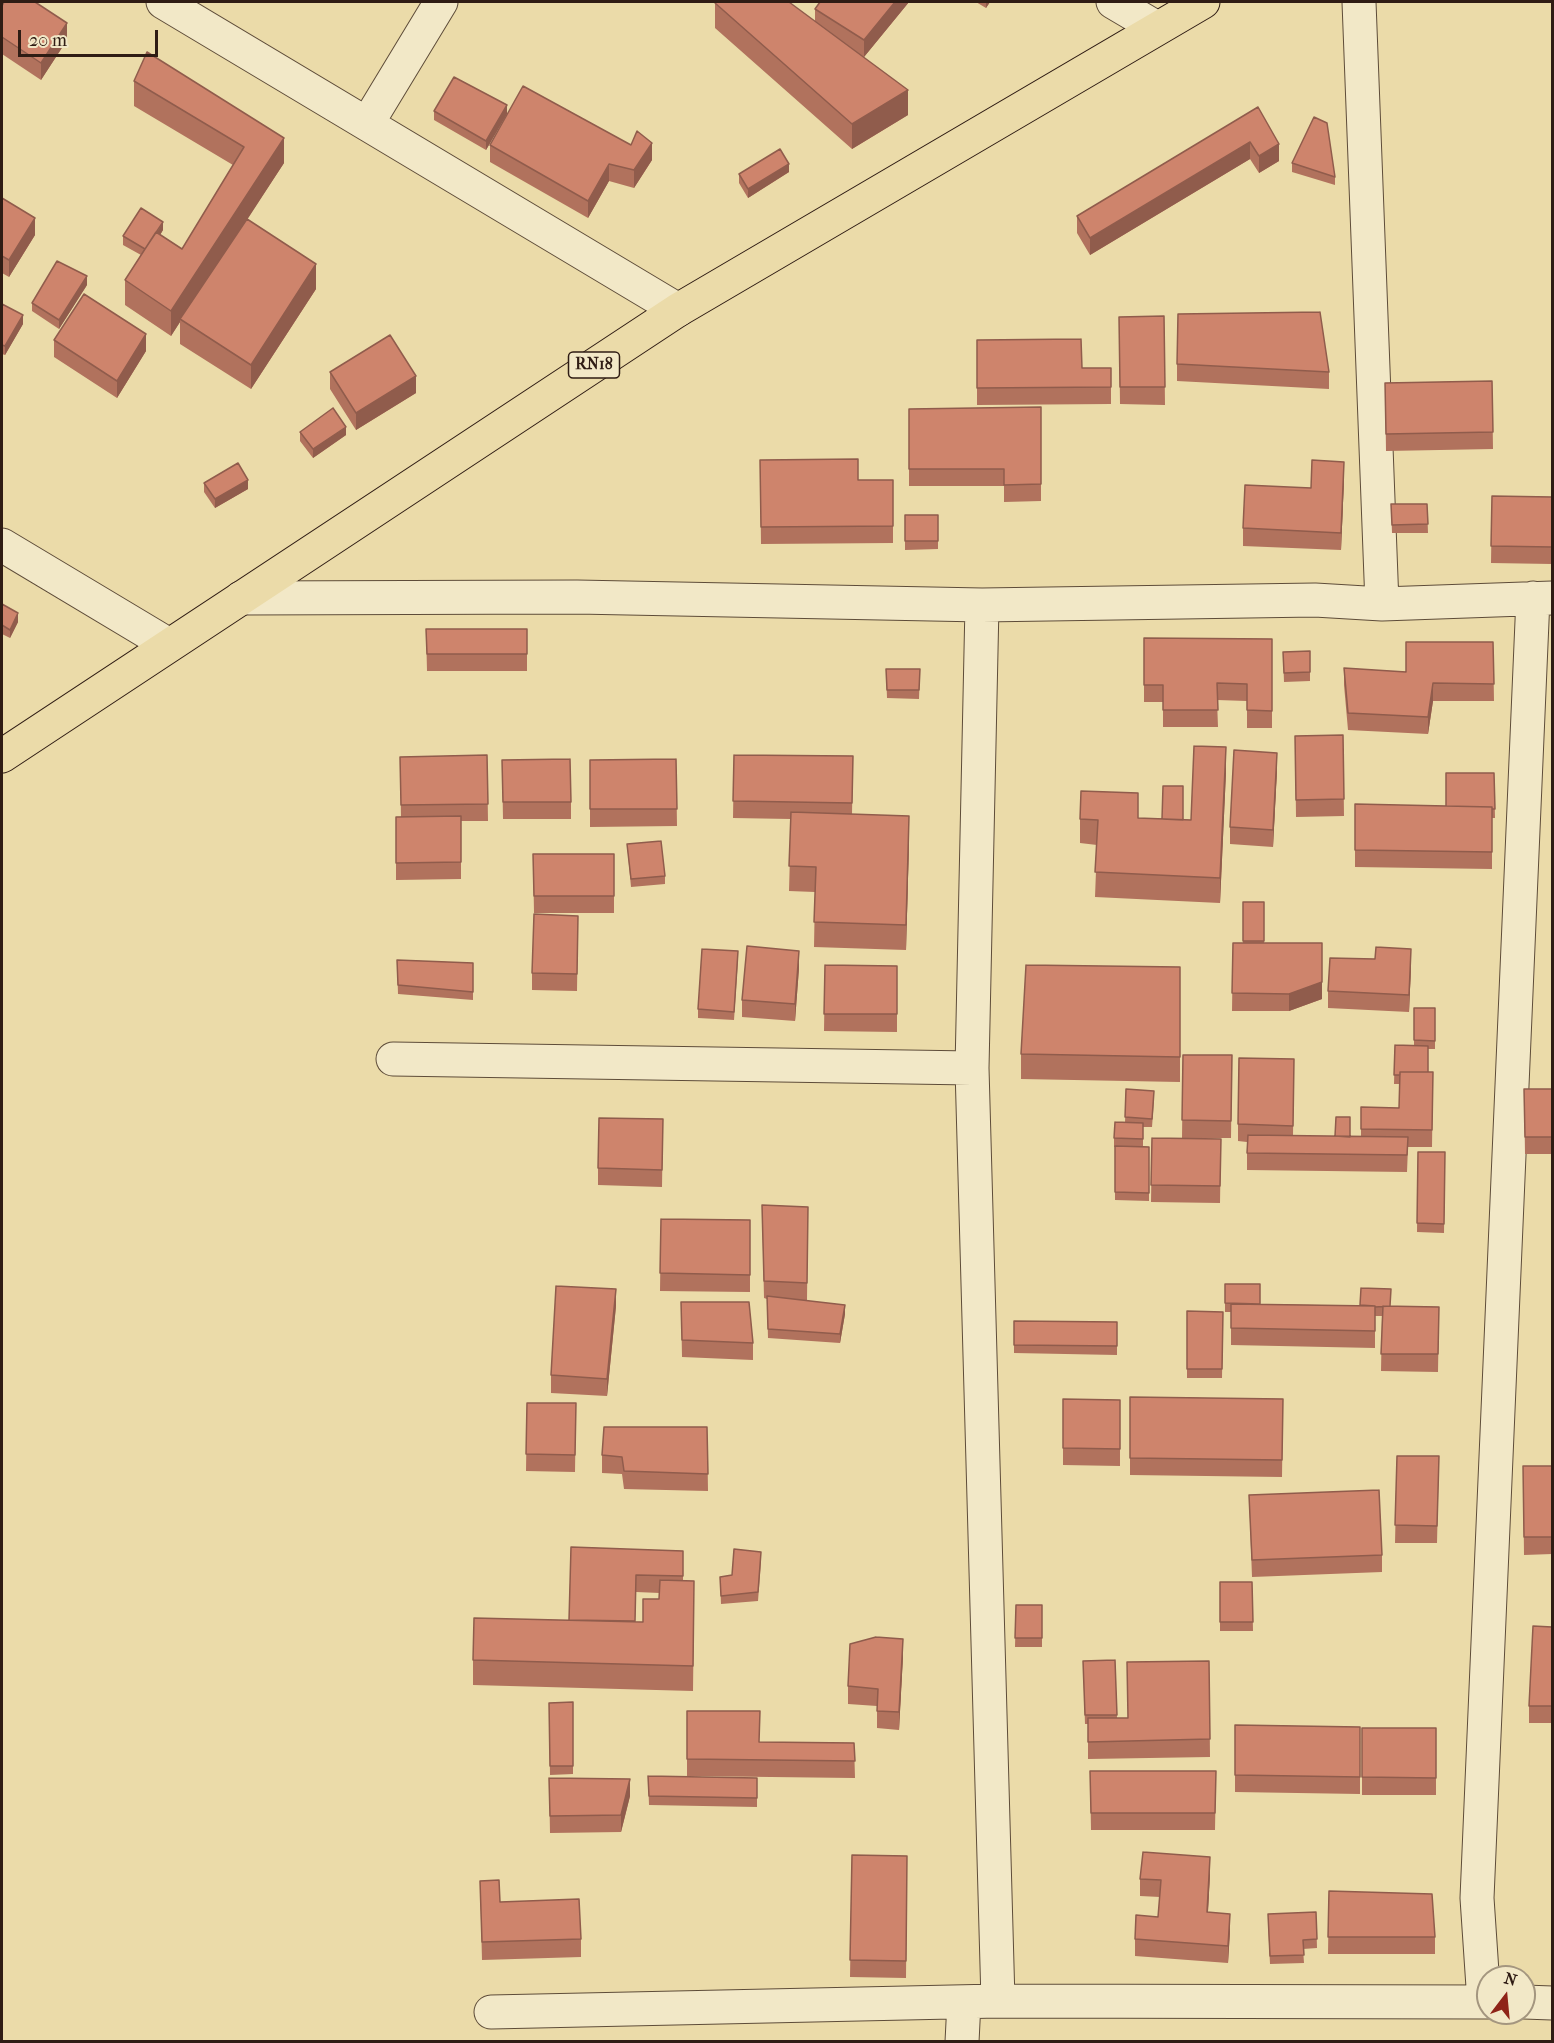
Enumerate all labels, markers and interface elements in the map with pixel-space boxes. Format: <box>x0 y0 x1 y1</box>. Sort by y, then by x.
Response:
scale bar <box>21 18 160 56</box>
text: 20 m <box>29 30 67 51</box>
road number: RN18 <box>568 352 620 378</box>
north arrow <box>1476 1965 1536 2025</box>
text: N <box>1502 1968 1519 1990</box>

